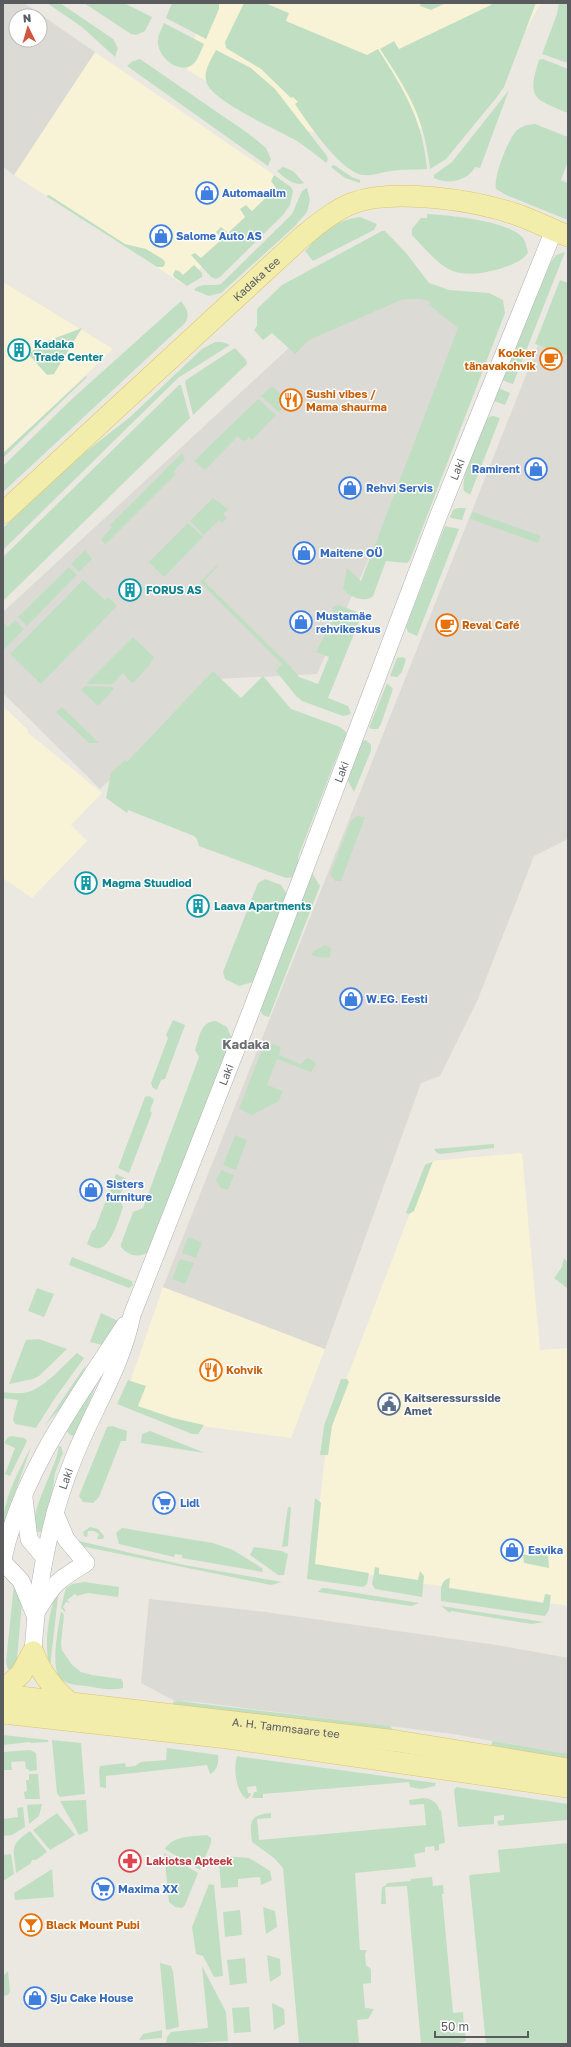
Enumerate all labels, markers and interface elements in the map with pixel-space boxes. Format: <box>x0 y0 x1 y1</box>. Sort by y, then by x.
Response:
north arrow <box>8 8 48 48</box>
text: N <box>22 11 32 24</box>
shop icon: Automaailm <box>194 180 220 206</box>
place label: Automaailm <box>222 186 286 199</box>
shop icon: Salome Auto AS <box>148 223 174 249</box>
place label: Salome Auto AS <box>176 229 262 242</box>
street label: Kadaka tee <box>230 254 282 303</box>
building icon: Kadaka Trade Center <box>6 337 32 363</box>
place label: Kadaka Trade Center <box>34 337 104 363</box>
place label: Kooker tänavakohvik <box>465 346 537 372</box>
cafe icon: Kooker tänavakohvik <box>538 346 564 372</box>
restaurant icon: Sushi vibes / Mama shaurma <box>278 387 304 413</box>
place label: Sushi vibes / Mama shaurma <box>306 387 387 413</box>
shop icon: Ramirent <box>523 456 549 482</box>
street label: Laki <box>447 457 467 482</box>
place label: Ramirent <box>472 462 521 475</box>
shop icon: Rehvi Servis <box>337 475 363 501</box>
place label: Rehvi Servis <box>366 481 433 494</box>
shop icon: Maitene OÜ <box>291 540 317 566</box>
place label: Maitene OÜ <box>320 546 382 559</box>
building icon: FORUS AS <box>117 577 143 603</box>
place label: FORUS AS <box>146 583 202 596</box>
shop icon: Mustamäe rehvikeskus <box>288 609 314 635</box>
place label: Mustamäe rehvikeskus <box>316 609 381 635</box>
cafe icon: Reval Café <box>434 612 460 638</box>
place label: Reval Café <box>462 618 520 631</box>
street label: Laki <box>331 759 351 784</box>
building icon: Magma Stuudiod <box>73 870 99 896</box>
place label: Magma Stuudiod <box>102 876 192 889</box>
building icon: Laava Apartments <box>185 893 211 919</box>
place label: Laava Apartments <box>214 899 312 912</box>
shop icon: W.EG. Eesti <box>338 986 364 1012</box>
place label: W.EG. Eesti <box>366 992 428 1005</box>
district label: Kadaka <box>222 1036 270 1052</box>
street label: Laki <box>216 1062 236 1087</box>
shop icon: Sisters furniture <box>78 1177 104 1203</box>
place label: Sisters furniture <box>106 1177 153 1203</box>
restaurant icon: Kohvik <box>198 1357 224 1383</box>
place label: Kohvik <box>226 1363 263 1376</box>
public building icon: Kaitseressursside Amet <box>376 1391 402 1417</box>
place label: Kaitseressursside Amet <box>404 1391 501 1417</box>
street label: Laki <box>56 1466 75 1491</box>
supermarket icon: Lidl <box>151 1490 177 1516</box>
place label: Lidl <box>180 1496 200 1509</box>
shop icon: Esvika <box>499 1537 525 1563</box>
place label: Esvika <box>528 1543 563 1556</box>
street label: A. H. Tammsaare tee <box>232 1715 341 1740</box>
pharmacy icon: Lakiotsa Apteek <box>117 1848 143 1874</box>
place label: Lakiotsa Apteek <box>146 1854 233 1867</box>
supermarket icon: Maxima XX <box>90 1876 116 1902</box>
place label: Maxima XX <box>118 1882 178 1895</box>
bar icon: Black Mount Pubi <box>18 1912 44 1938</box>
place label: Black Mount Pubi <box>46 1918 140 1931</box>
shop icon: Sju Cake House <box>22 1985 48 2011</box>
place label: Sju Cake House <box>50 1991 134 2004</box>
scale bar <box>435 2013 528 2039</box>
text: 50 m <box>441 2019 469 2034</box>

